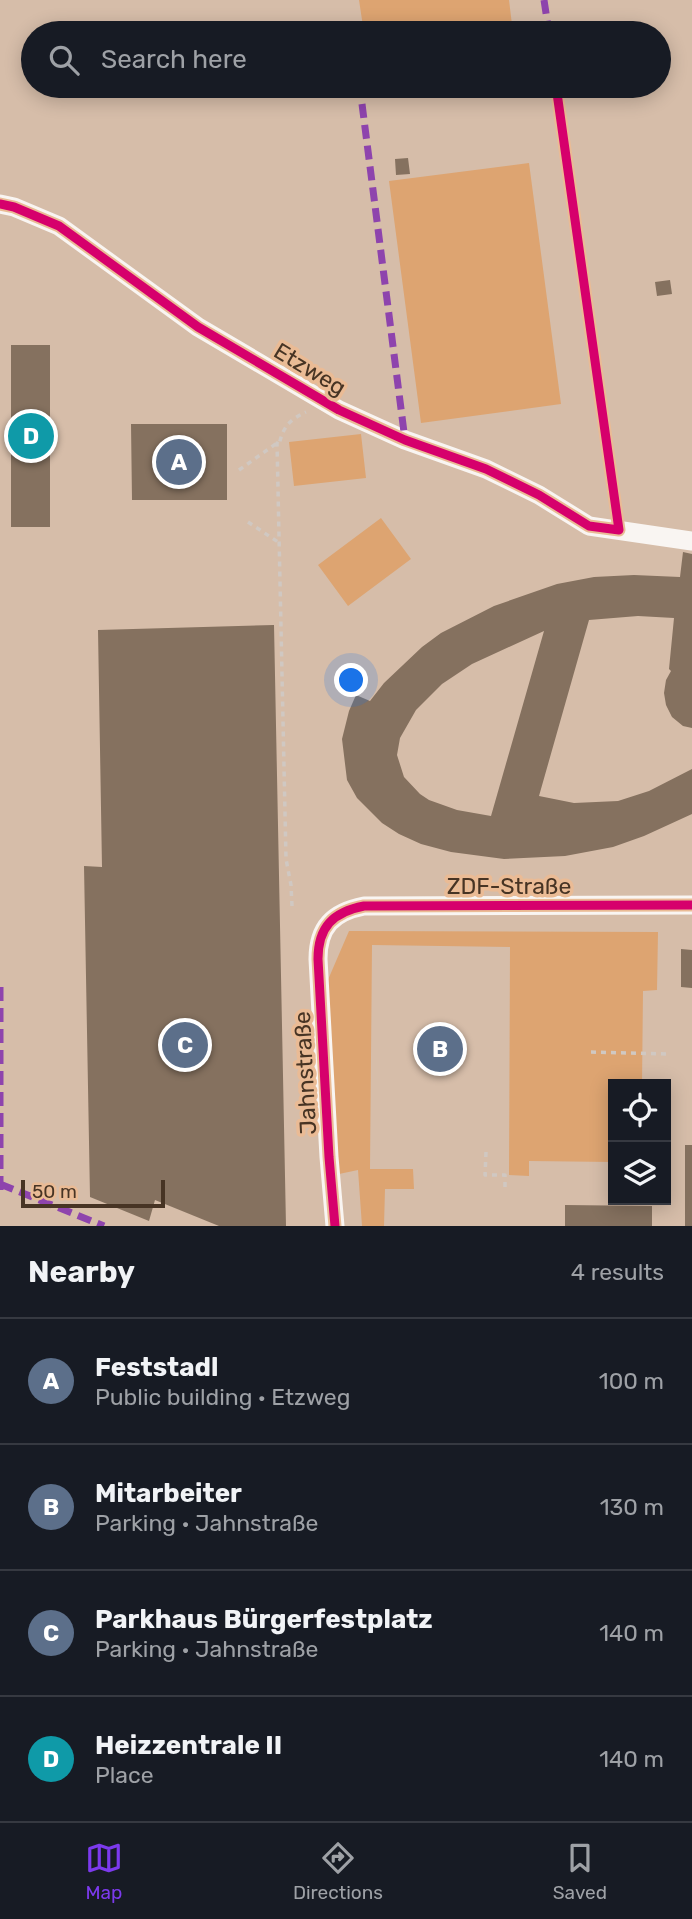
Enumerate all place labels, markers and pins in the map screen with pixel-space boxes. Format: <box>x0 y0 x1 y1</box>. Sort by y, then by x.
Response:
pin: D <box>8 410 54 462</box>
pin: A <box>156 436 202 488</box>
pin: C <box>162 1019 208 1071</box>
pin: B <box>417 1023 463 1075</box>

